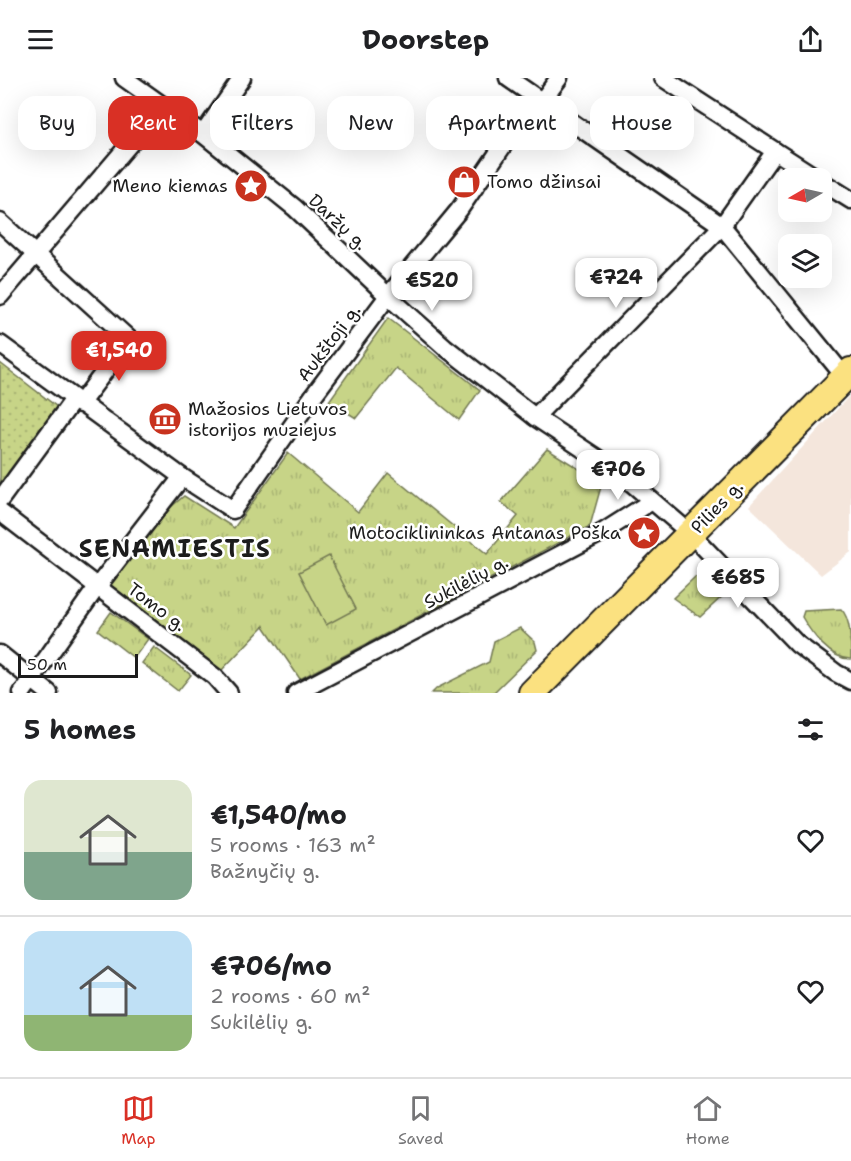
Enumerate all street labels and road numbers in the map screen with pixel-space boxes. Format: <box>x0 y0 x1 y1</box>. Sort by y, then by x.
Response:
street label: Daržų g. <box>303 188 373 256</box>
street label: Aukštoji g. <box>292 299 366 387</box>
street label: Pilies g. <box>686 475 748 539</box>
street label: Sukilėlių g. <box>420 550 512 614</box>
street label: Tomo g. <box>123 577 191 637</box>

